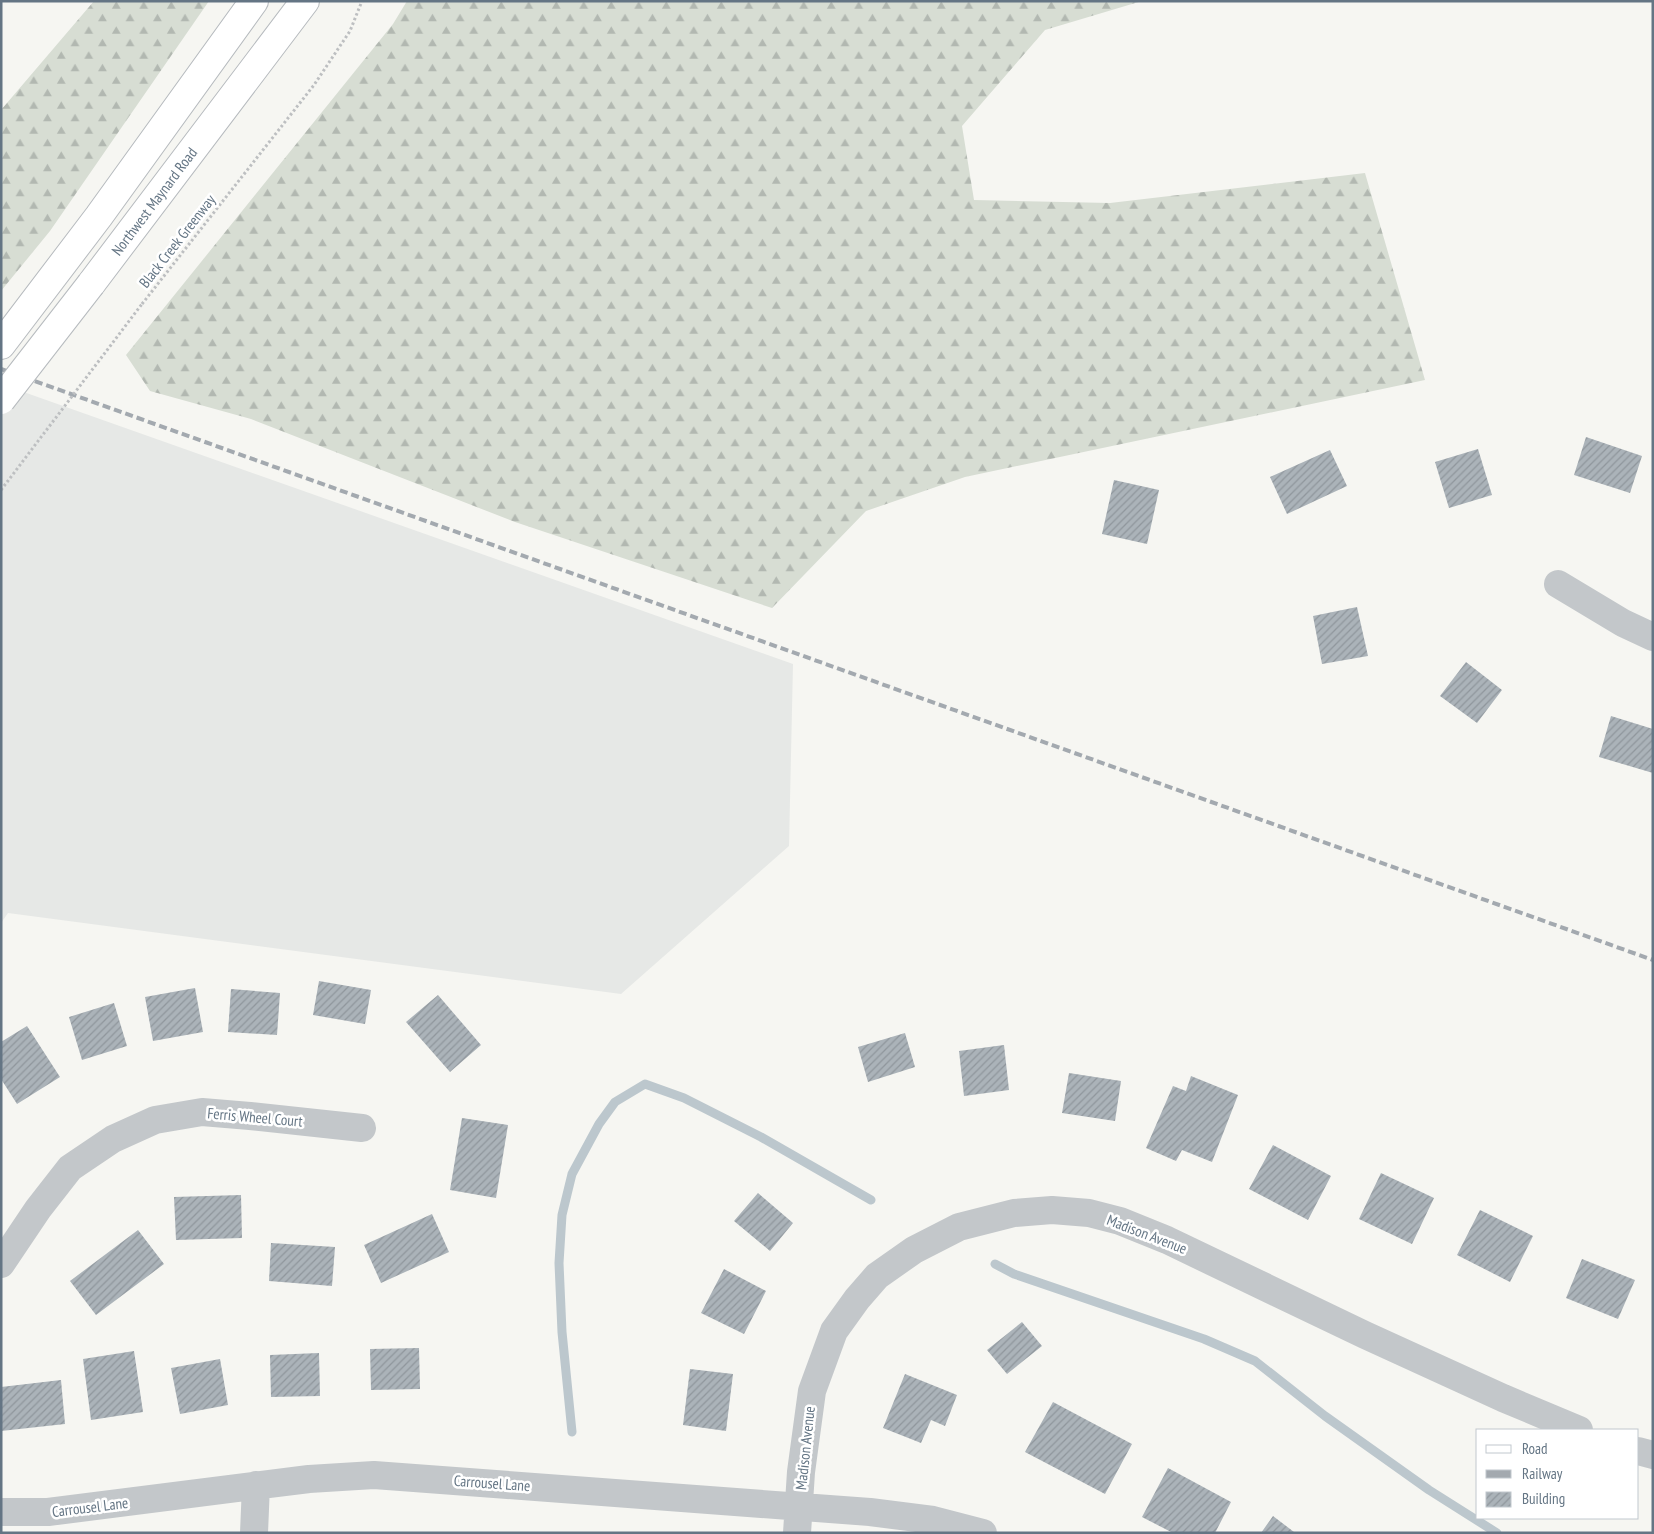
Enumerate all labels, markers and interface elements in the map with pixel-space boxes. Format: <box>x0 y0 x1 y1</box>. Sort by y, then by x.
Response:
street label: Northwest Maynard Road <box>107 143 201 259</box>
street label: Black Creek Greenway <box>135 190 220 291</box>
street label: Ferris Wheel Court <box>207 1103 303 1131</box>
street label: Madison Avenue <box>1104 1210 1190 1258</box>
street label: Madison Avenue <box>791 1405 819 1491</box>
legend <box>1476 1429 1639 1519</box>
text: Road <box>1522 1439 1548 1458</box>
text: Railway <box>1522 1464 1563 1483</box>
street label: Carrousel Lane <box>453 1471 531 1495</box>
text: Building <box>1522 1489 1565 1508</box>
street label: Carrousel Lane <box>51 1493 129 1521</box>

